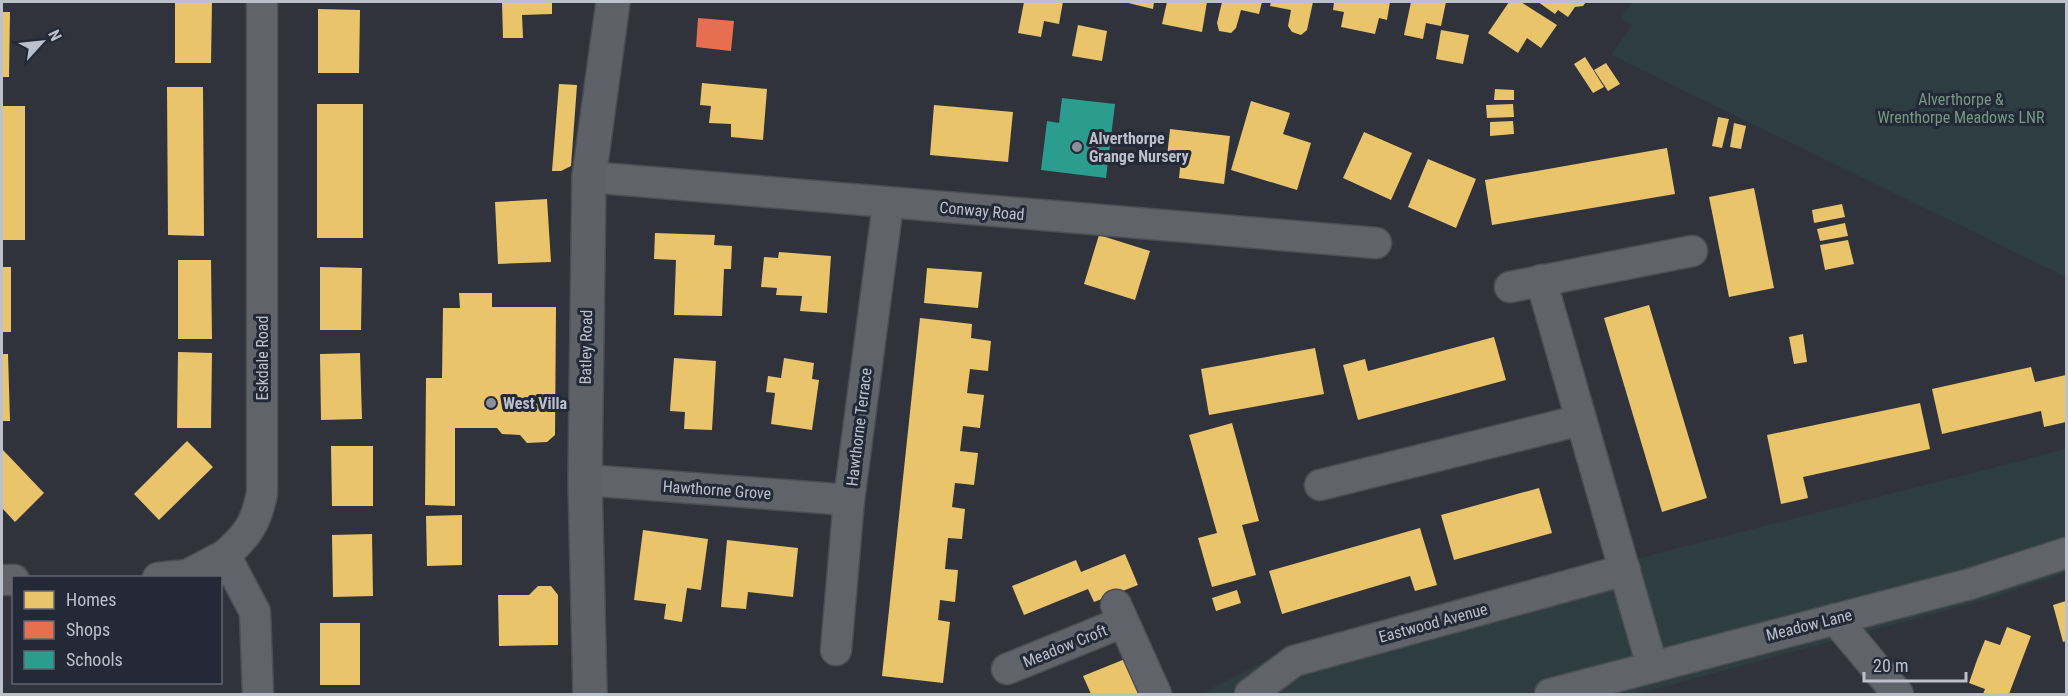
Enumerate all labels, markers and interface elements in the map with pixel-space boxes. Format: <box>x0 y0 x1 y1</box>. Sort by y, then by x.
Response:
north arrow <box>12 12 72 72</box>
text: N <box>44 27 66 44</box>
park label: Alverthorpe & Wrenthorpe Meadows LNR <box>1877 90 2045 127</box>
place label: Alverthorpe Grange Nursery <box>1089 129 1189 166</box>
marker: Alverthorpe Grange Nursery <box>1070 140 1084 154</box>
street label: Conway Road <box>939 198 1025 224</box>
street label: Batley Road <box>576 310 596 384</box>
street label: Eskdale Road <box>253 316 272 400</box>
street label: Hawthorne Terrace <box>842 367 876 487</box>
place label: West Villa <box>503 394 568 413</box>
marker: West Villa <box>484 396 498 410</box>
street label: Hawthorne Grove <box>662 477 772 503</box>
legend <box>12 576 222 684</box>
text: Homes <box>66 589 116 610</box>
street label: Eastwood Avenue <box>1377 599 1489 647</box>
street label: Meadow Lane <box>1764 605 1854 645</box>
text: Shops <box>66 619 110 640</box>
street label: Meadow Croft <box>1020 620 1110 671</box>
scale bar <box>1864 645 1966 683</box>
text: Schools <box>66 649 123 670</box>
text: 20 m <box>1873 655 1908 676</box>

